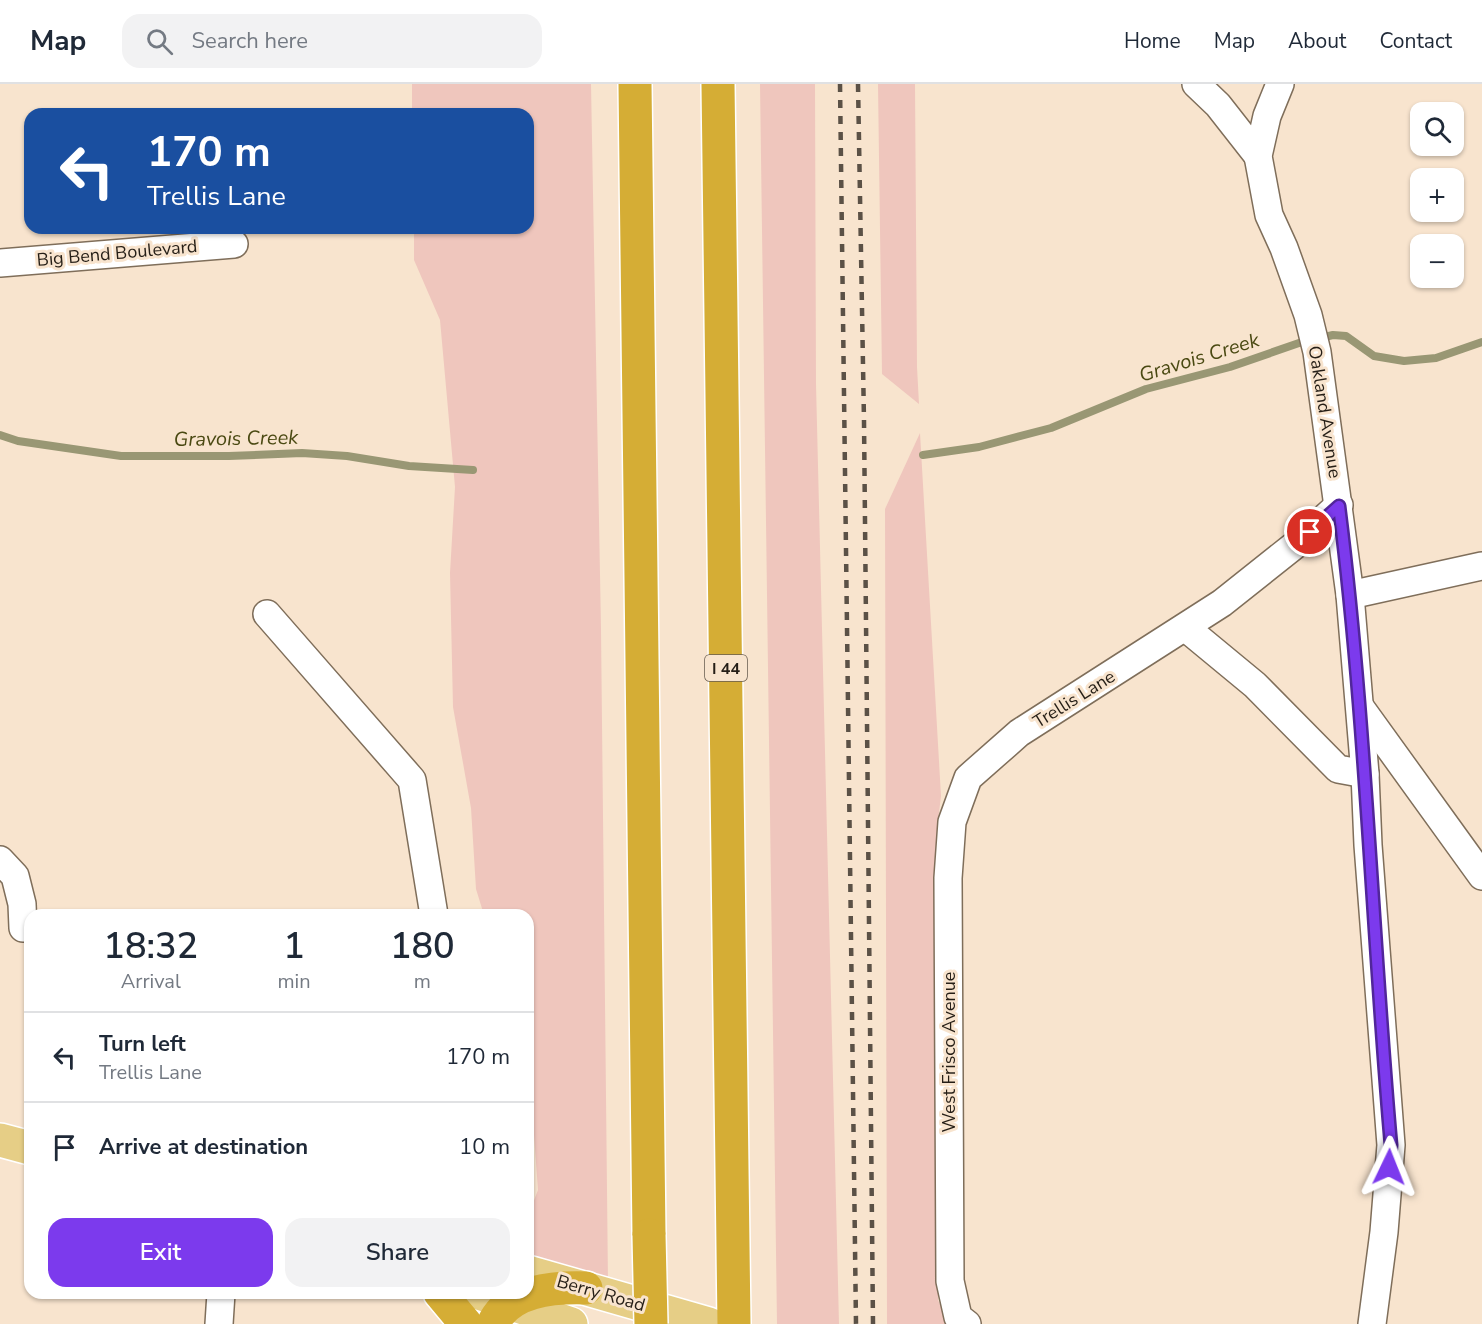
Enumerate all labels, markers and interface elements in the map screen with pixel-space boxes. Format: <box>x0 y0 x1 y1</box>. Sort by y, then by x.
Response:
search box <box>122 14 542 68</box>
text: Map <box>30 22 86 60</box>
icon: search <box>143 25 176 58</box>
text: Search here <box>191 26 308 56</box>
text: Home <box>1124 27 1181 55</box>
text: Map <box>1214 27 1255 55</box>
text: About <box>1288 27 1346 55</box>
text: Contact <box>1379 27 1452 55</box>
map controls <box>1410 102 1464 288</box>
button: search <box>1410 102 1464 156</box>
text: 170 m <box>147 124 271 181</box>
icon: left <box>48 132 126 210</box>
button: + <box>1410 168 1464 222</box>
text: Trellis Lane <box>147 178 286 215</box>
street label: Big Bend Boulevard <box>36 234 198 272</box>
button: − <box>1410 234 1464 288</box>
water label: Gravois Creek <box>1136 326 1264 389</box>
street label: Oakland Avenue <box>1303 344 1347 480</box>
water label: Gravois Creek <box>174 424 299 453</box>
pin <box>1284 506 1335 557</box>
icon: arrive <box>1293 515 1326 548</box>
road number: I 44 <box>705 655 747 681</box>
street label: Trellis Lane <box>1028 664 1120 734</box>
text: 18:32 <box>103 922 198 971</box>
text: 1 <box>283 922 305 971</box>
text: 180 <box>390 922 455 971</box>
text: Arrival <box>121 968 181 995</box>
text: min <box>278 968 311 995</box>
text: m <box>414 968 431 995</box>
street label: West Frisco Avenue <box>937 972 961 1132</box>
text: Turn left <box>99 1029 186 1059</box>
icon: left <box>48 1041 81 1074</box>
text: 170 m <box>446 1042 510 1072</box>
text: Trellis Lane <box>99 1059 202 1086</box>
icon: arrive <box>48 1131 81 1164</box>
text: Arrive at destination <box>99 1132 308 1162</box>
text: 10 m <box>459 1132 510 1162</box>
position arrow <box>1357 1135 1421 1199</box>
button: Exit <box>48 1218 273 1287</box>
button: Share <box>285 1218 510 1287</box>
street label: Berry Road <box>554 1269 648 1317</box>

